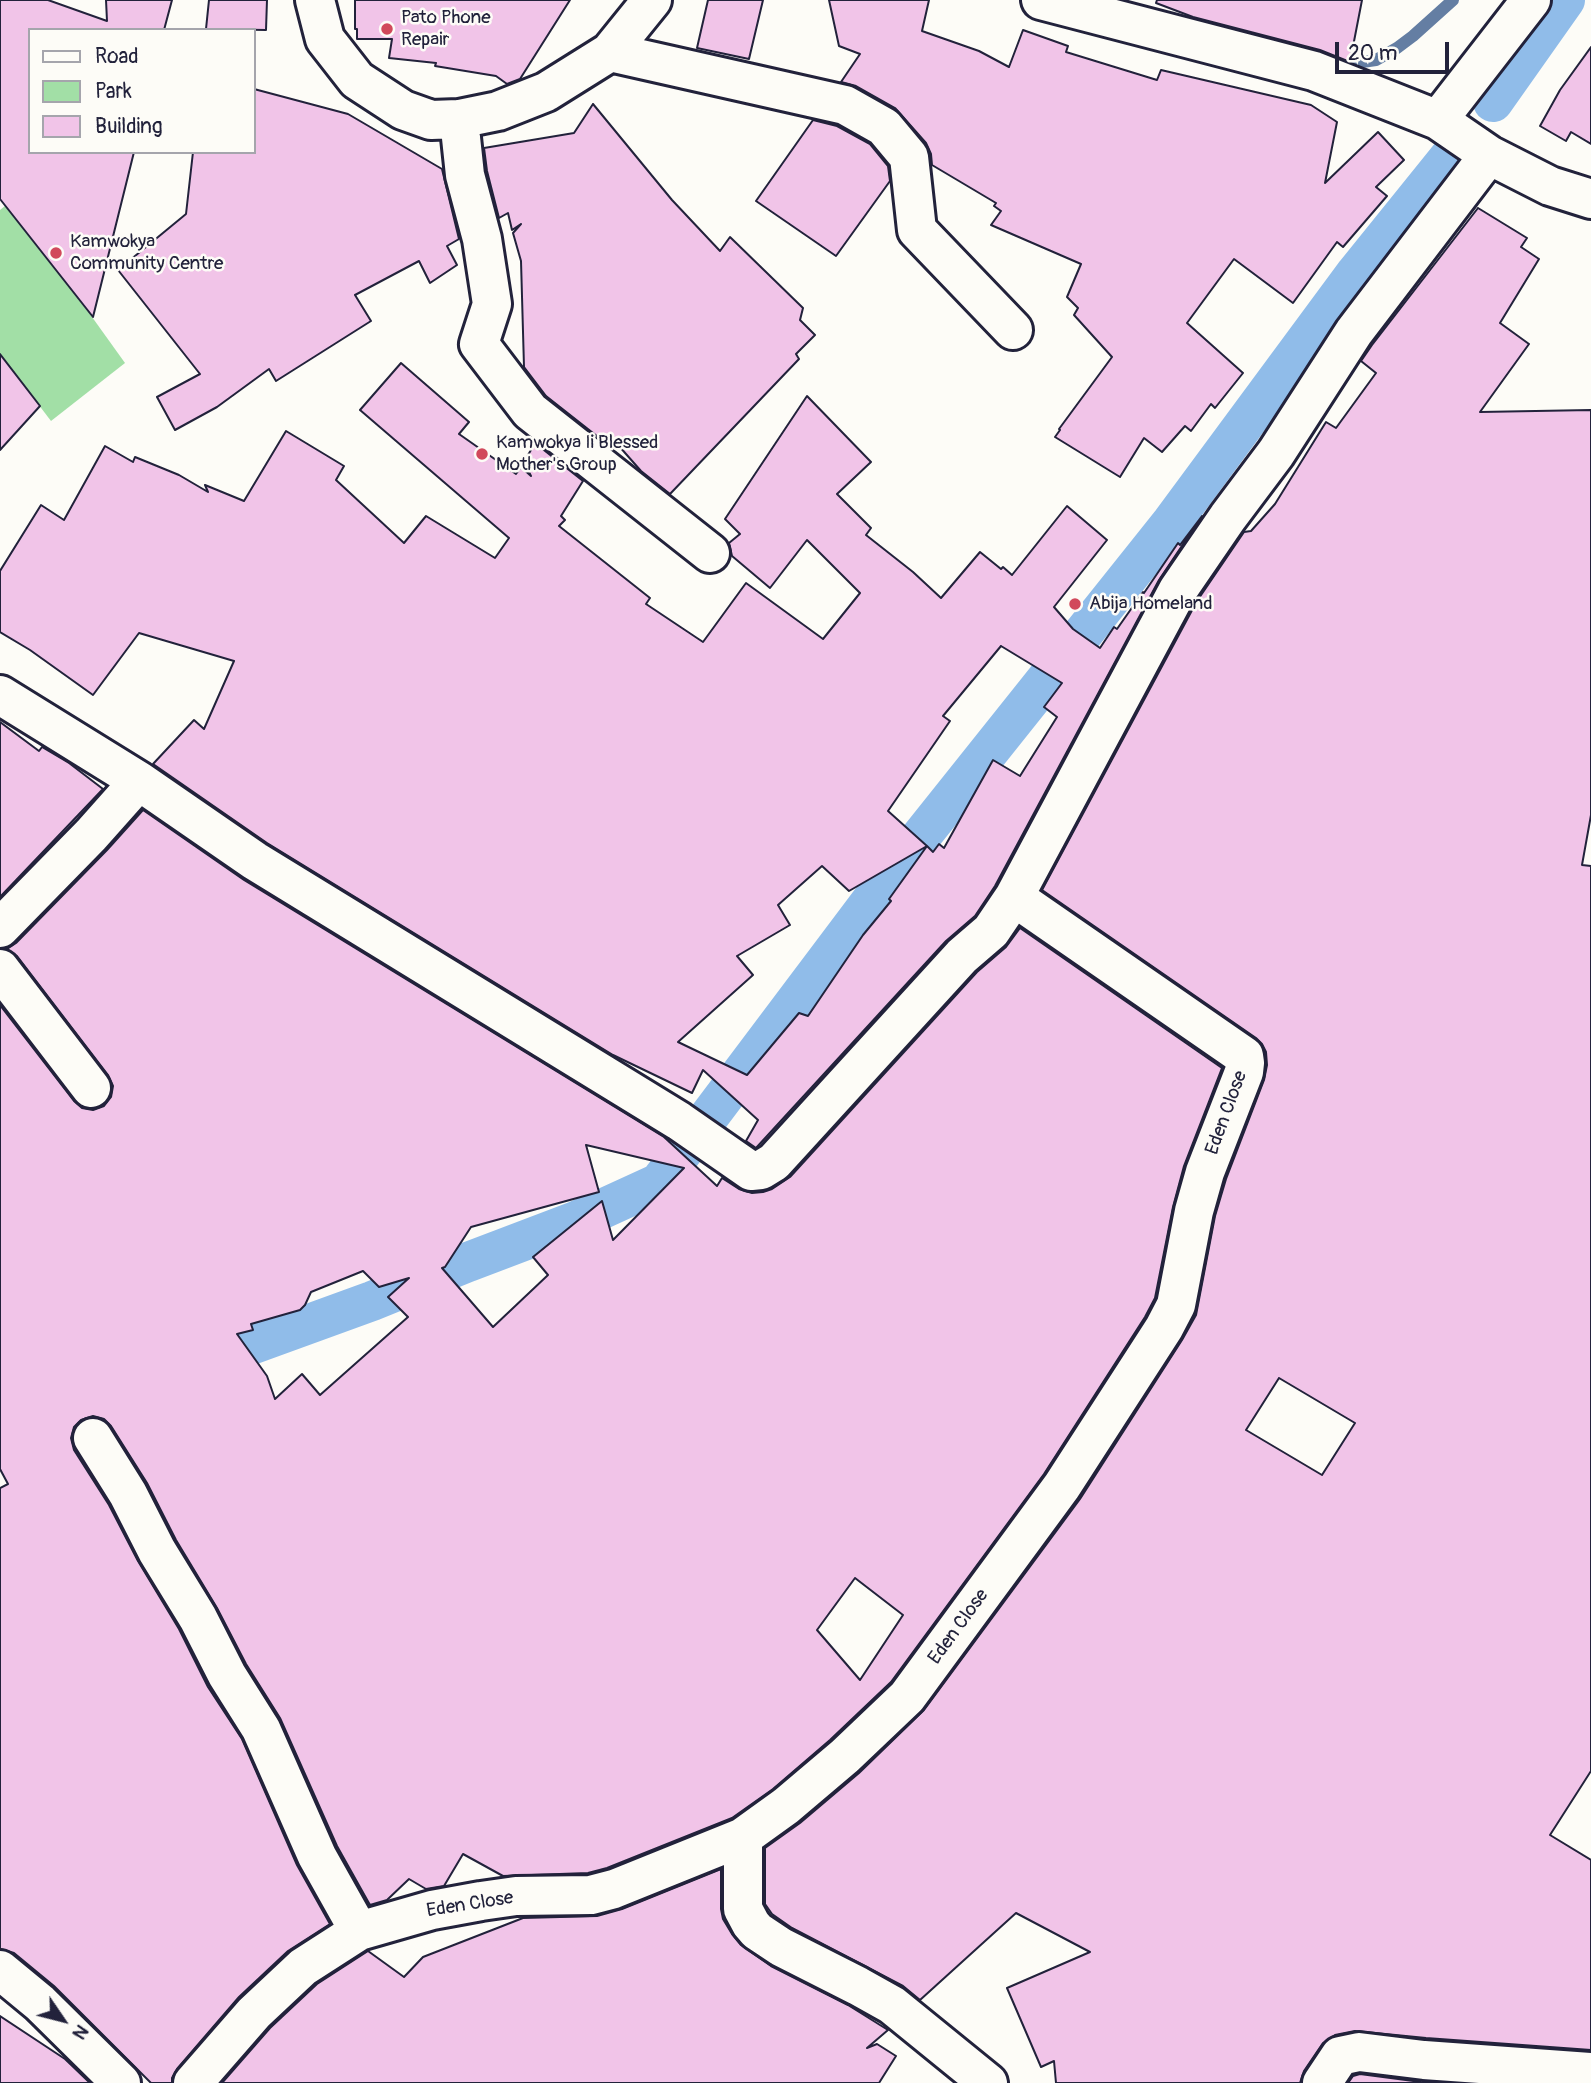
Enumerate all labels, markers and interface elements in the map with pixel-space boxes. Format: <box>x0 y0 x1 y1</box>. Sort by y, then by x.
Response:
place label: Pato Phone Repair <box>401 7 491 51</box>
marker: Pato Phone Repair <box>379 21 395 37</box>
legend <box>28 28 256 154</box>
scale bar <box>1339 28 1453 72</box>
text: 20 m <box>1348 40 1397 67</box>
text: Road <box>95 43 139 70</box>
text: Park <box>95 78 132 105</box>
text: Building <box>95 113 162 140</box>
place label: Kamwokya Community Centre <box>70 231 223 275</box>
marker: Kamwokya Community Centre <box>48 245 64 261</box>
place label: Kamwokya Ii Blessed Mother's Group <box>496 432 658 476</box>
marker: Kamwokya Ii Blessed Mother's Group <box>474 446 490 462</box>
place label: Abija Homeland <box>1089 593 1212 615</box>
marker: Abija Homeland <box>1067 596 1083 612</box>
street label: Eden Close <box>1201 1068 1253 1158</box>
street label: Eden Close <box>924 1585 994 1669</box>
street label: Eden Close <box>425 1887 515 1923</box>
north arrow <box>28 1985 98 2055</box>
text: N <box>67 2020 94 2044</box>

